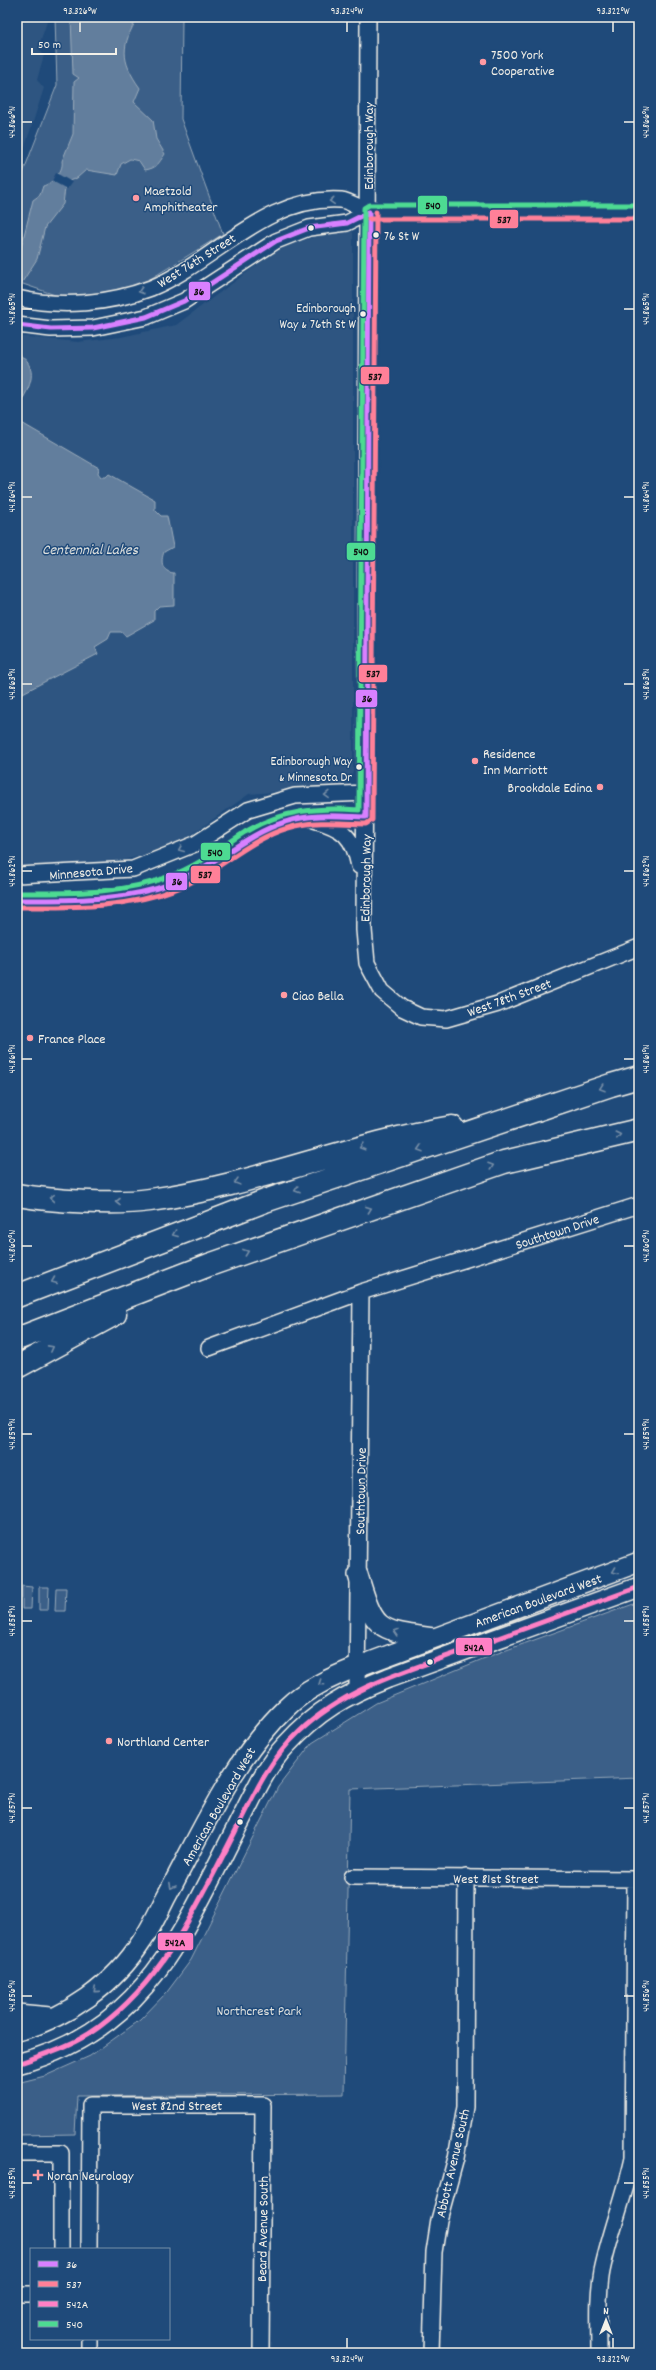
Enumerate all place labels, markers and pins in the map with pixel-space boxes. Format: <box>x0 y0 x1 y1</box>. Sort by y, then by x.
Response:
place label: 7500 York Cooperative <box>491 46 554 82</box>
marker: 7500 York Cooperative <box>478 57 488 67</box>
place label: Maetzold Amphitheater <box>144 182 218 218</box>
marker: Maetzold Amphitheater <box>131 193 141 203</box>
unlabelled marker <box>306 223 316 233</box>
place label: 76 St W <box>384 228 420 247</box>
marker: 76 St W <box>371 230 381 240</box>
place label: Edinborough Way & 76th St W <box>279 300 357 335</box>
marker: Edinborough Way & 76th St W <box>358 309 368 319</box>
place label: Residence Inn Marriott <box>483 745 548 781</box>
place label: Edinborough Way & Minnesota Dr <box>271 753 353 788</box>
marker: Residence Inn Marriott <box>470 756 480 766</box>
marker: Edinborough Way & Minnesota Dr <box>354 762 364 772</box>
place label: Brookdale Edina <box>508 779 592 799</box>
marker: Brookdale Edina <box>595 782 605 792</box>
place label: Ciao Bella <box>292 987 344 1007</box>
marker: Ciao Bella <box>279 990 289 1000</box>
place label: France Place <box>38 1030 106 1050</box>
marker: France Place <box>25 1033 35 1043</box>
unlabelled marker <box>425 1657 435 1667</box>
place label: Northland Center <box>117 1733 210 1753</box>
marker: Northland Center <box>104 1736 114 1746</box>
unlabelled marker <box>235 1817 245 1827</box>
place label: Noran Neurology <box>47 2167 134 2187</box>
marker: Noran Neurology <box>32 2169 44 2181</box>

